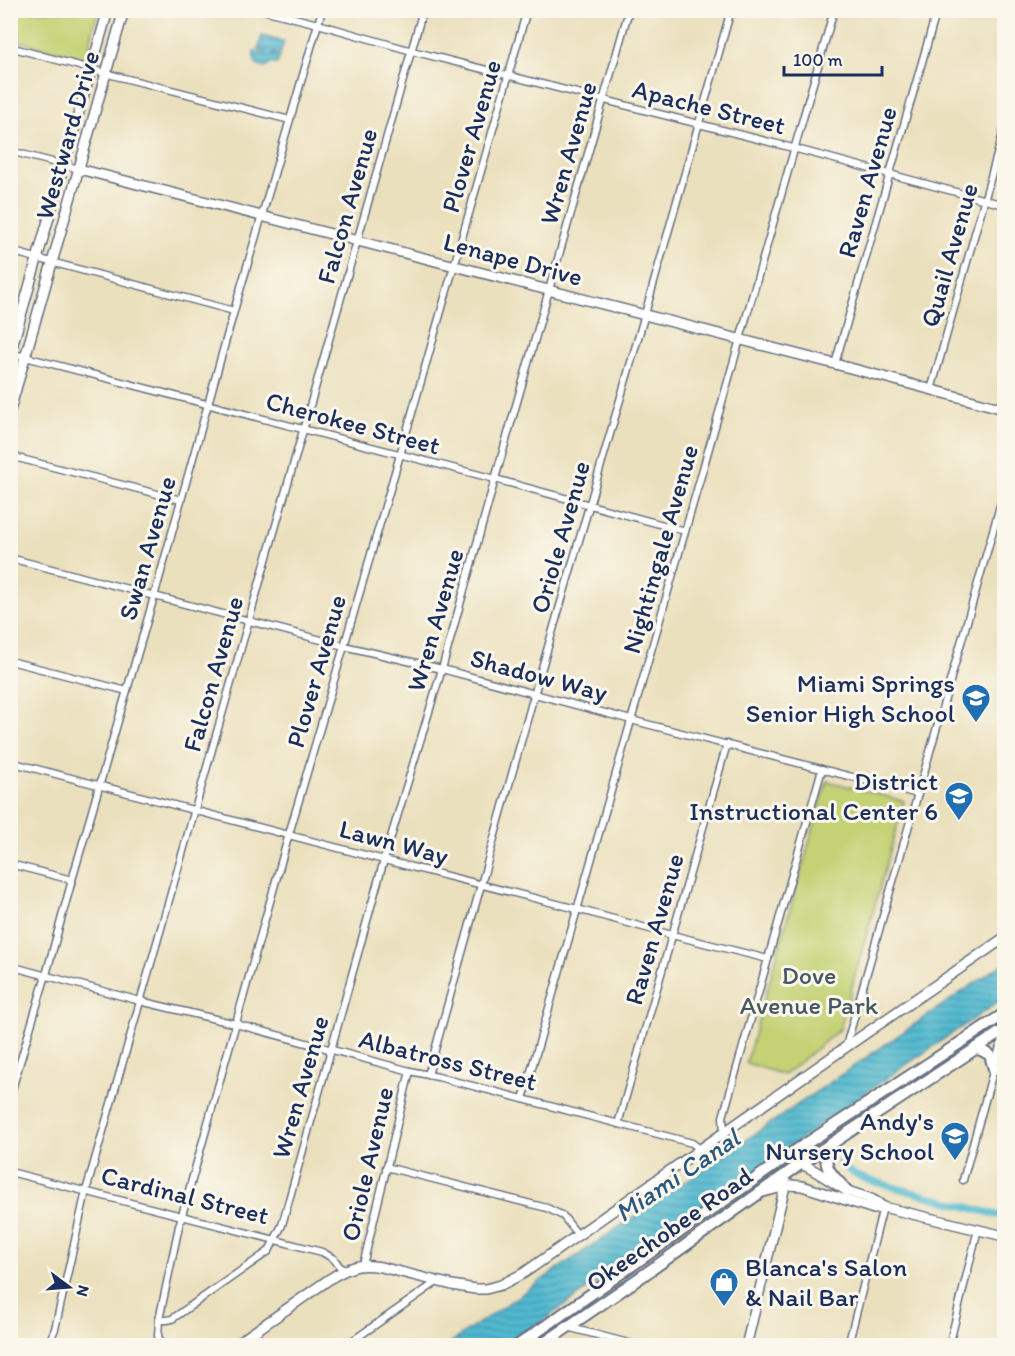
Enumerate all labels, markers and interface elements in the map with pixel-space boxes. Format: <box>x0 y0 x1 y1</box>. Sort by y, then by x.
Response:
scale bar <box>784 39 882 77</box>
street label: Westward Drive <box>28 47 106 223</box>
text: 100 m <box>793 49 843 71</box>
street label: Plover Avenue <box>434 56 508 216</box>
street label: Apache Street <box>629 73 789 142</box>
street label: Wren Avenue <box>532 78 604 228</box>
street label: Raven Avenue <box>830 103 904 261</box>
street label: Falcon Avenue <box>310 124 384 288</box>
street label: Quail Avenue <box>913 179 985 331</box>
street label: Lenape Drive <box>440 225 586 293</box>
street label: Cherokee Street <box>262 384 444 462</box>
street label: Nightingale Avenue <box>615 441 705 657</box>
street label: Oriole Avenue <box>523 457 597 617</box>
street label: Swan Avenue <box>111 472 183 624</box>
street label: Wren Avenue <box>399 545 471 695</box>
street label: Plover Avenue <box>279 591 353 751</box>
street label: Falcon Avenue <box>176 592 250 756</box>
street label: Shadow Way <box>467 641 611 709</box>
place label: Miami Springs Senior High School <box>746 667 955 729</box>
school or university icon: Miami Springs Senior High School <box>960 682 992 724</box>
place label: District Instructional Center 6 <box>689 765 938 827</box>
school or university icon: District Instructional Center 6 <box>943 780 975 822</box>
street label: Lawn Way <box>336 812 452 872</box>
street label: Raven Avenue <box>617 850 691 1008</box>
park label: Dove Avenue Park <box>740 959 879 1021</box>
street label: Wren Avenue <box>264 1012 336 1162</box>
street label: Albatross Street <box>356 1022 540 1098</box>
street label: Oriole Avenue <box>334 1084 400 1244</box>
place label: Andy's Nursery School <box>765 1105 934 1167</box>
water label: Miami Canal <box>608 1120 748 1229</box>
school or university icon: Andy's Nursery School <box>939 1120 971 1162</box>
street label: Cardinal Street <box>98 1159 272 1231</box>
street label: Okeechobee Road <box>579 1159 759 1298</box>
place label: Blanca's Salon & Nail Bar <box>745 1251 908 1313</box>
north arrow <box>39 1257 99 1317</box>
shop icon: Blanca's Salon & Nail Bar <box>708 1266 740 1308</box>
text: N <box>72 1283 94 1299</box>

